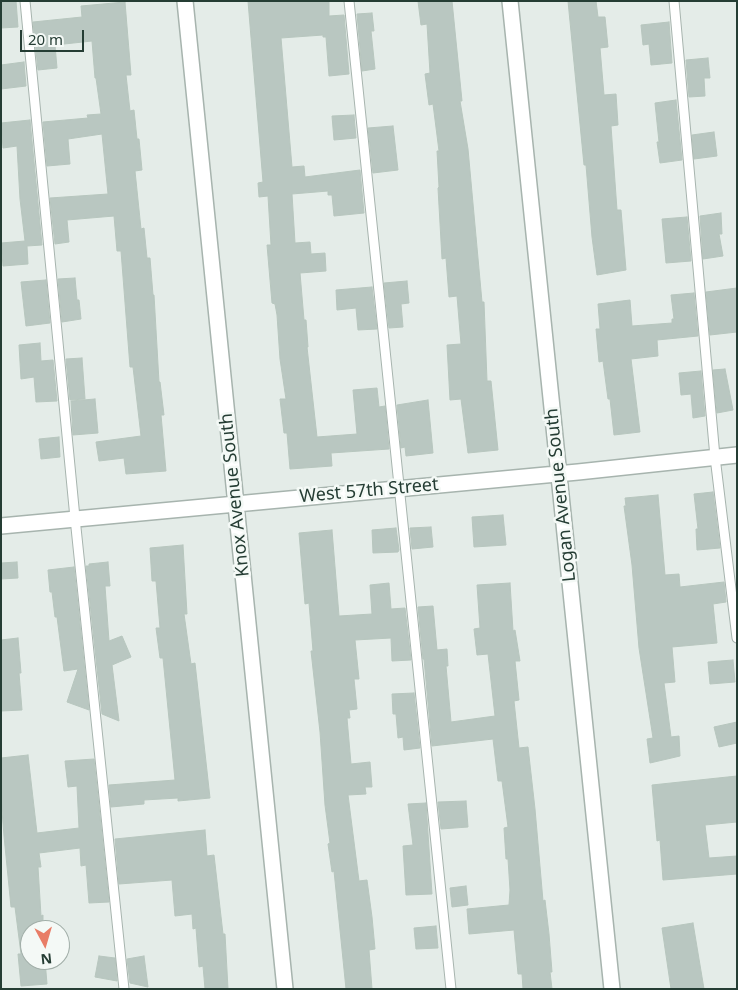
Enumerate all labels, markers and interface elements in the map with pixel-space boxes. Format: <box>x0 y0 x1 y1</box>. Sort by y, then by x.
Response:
scale bar <box>22 20 86 52</box>
text: 20 m <box>28 29 63 49</box>
street label: Logan Avenue South <box>541 407 581 583</box>
street label: Knox Avenue South <box>216 412 254 578</box>
street label: West 57th Street <box>299 474 439 508</box>
north arrow <box>20 920 70 970</box>
text: N <box>40 949 53 969</box>

